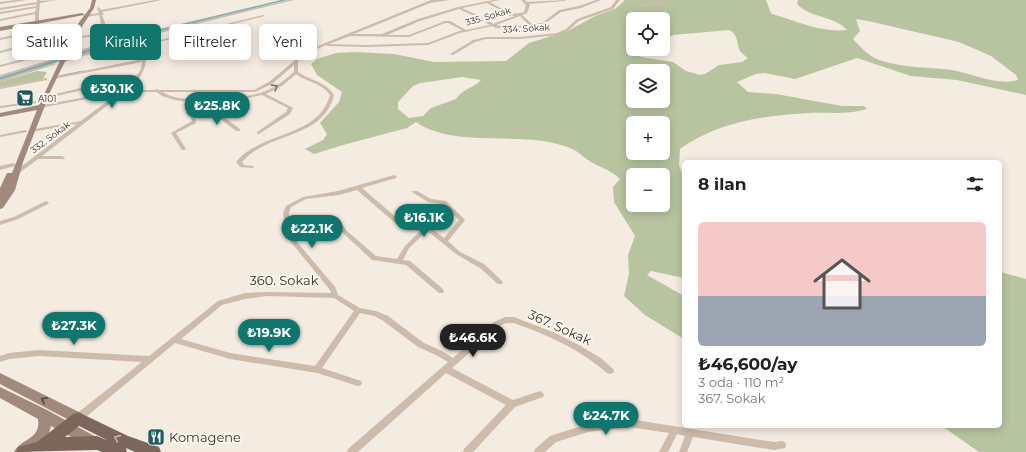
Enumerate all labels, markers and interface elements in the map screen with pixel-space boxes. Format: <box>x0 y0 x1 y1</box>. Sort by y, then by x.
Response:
street label: 335. Sokak <box>464 4 512 28</box>
map controls <box>626 12 670 212</box>
button: locate <box>626 12 670 56</box>
street label: 334. Sokak <box>502 21 551 35</box>
chip: Satılık <box>12 24 82 60</box>
chip: Kiralık <box>90 24 161 60</box>
chip: Filtreler <box>169 24 251 60</box>
chip: Yeni <box>259 24 317 60</box>
button: layers <box>626 64 670 108</box>
pin: ₺30.1K <box>79 75 145 109</box>
text: ₺30.1K <box>90 80 134 96</box>
one-way arrow <box>271 85 278 92</box>
supermarket icon: A101 <box>15 88 35 108</box>
pin: ₺25.8K <box>184 92 250 126</box>
place label: A101 <box>38 93 57 104</box>
text: ₺25.8K <box>194 97 240 113</box>
button: + <box>626 116 670 160</box>
street label: 332. Sokak <box>28 118 72 155</box>
button: − <box>626 168 670 212</box>
icon: filters <box>964 173 986 195</box>
text: 8 ilan <box>698 174 747 194</box>
pin: ₺16.1K <box>391 204 457 238</box>
text: ₺16.1K <box>404 209 444 225</box>
pin: ₺22.1K <box>279 215 345 249</box>
text: ₺22.1K <box>291 220 333 236</box>
icon: home <box>806 248 878 320</box>
street label: 360. Sokak <box>249 272 319 288</box>
street label: 367. Sokak <box>526 306 594 348</box>
pin: ₺27.3K <box>41 312 107 346</box>
text: ₺27.3K <box>51 317 97 333</box>
pin: ₺19.9K <box>236 319 302 353</box>
text: ₺19.9K <box>247 324 291 340</box>
pin: ₺46.6K <box>440 324 506 358</box>
text: ₺46.6K <box>449 329 497 345</box>
text: ₺46,600/ay <box>698 354 797 374</box>
text: 3 oda · 110 m² <box>698 374 784 390</box>
text: 367. Sokak <box>698 390 766 406</box>
one-way arrow <box>41 397 48 405</box>
pin: ₺24.7K <box>573 402 639 436</box>
text: ₺24.7K <box>582 407 630 423</box>
restaurant icon: Komagene <box>146 427 166 447</box>
place label: Komagene <box>169 429 241 445</box>
one-way arrow <box>114 435 122 443</box>

